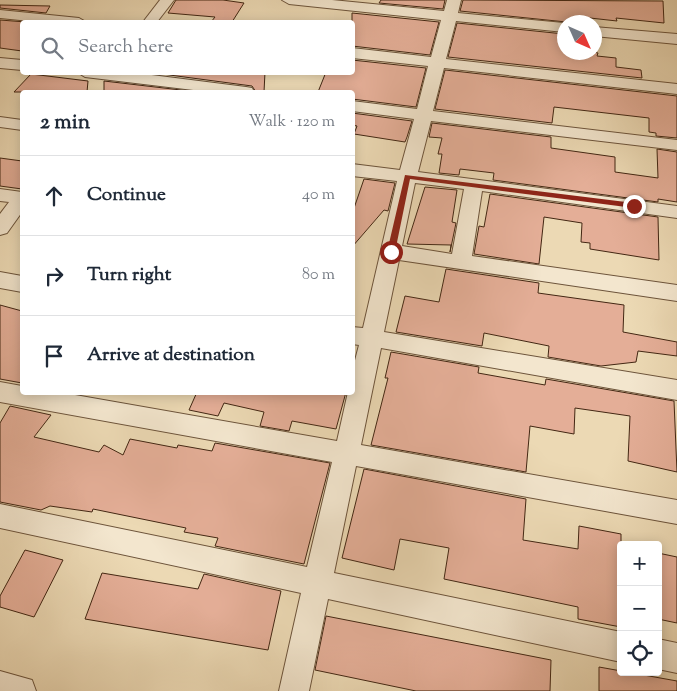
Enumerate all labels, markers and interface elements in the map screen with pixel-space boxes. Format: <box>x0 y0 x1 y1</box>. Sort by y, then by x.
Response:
north arrow <box>557 15 602 60</box>
search box <box>20 20 355 75</box>
icon: search <box>38 34 66 62</box>
text: Search here <box>78 34 173 61</box>
text: 2 min <box>40 108 90 138</box>
text: Walk · 120 m <box>249 111 335 134</box>
icon: ahead <box>40 182 68 210</box>
text: Continue <box>87 182 166 209</box>
text: 40 m <box>302 184 335 207</box>
route end <box>623 195 646 218</box>
route start <box>380 241 403 264</box>
icon: right <box>40 262 68 290</box>
text: Turn right <box>87 262 171 289</box>
text: 80 m <box>302 264 335 287</box>
icon: arrive <box>40 342 68 370</box>
text: Arrive at destination <box>87 342 255 369</box>
map controls <box>617 541 662 676</box>
button: + <box>617 541 662 586</box>
button: − <box>617 586 662 631</box>
button: locate <box>617 631 662 676</box>

